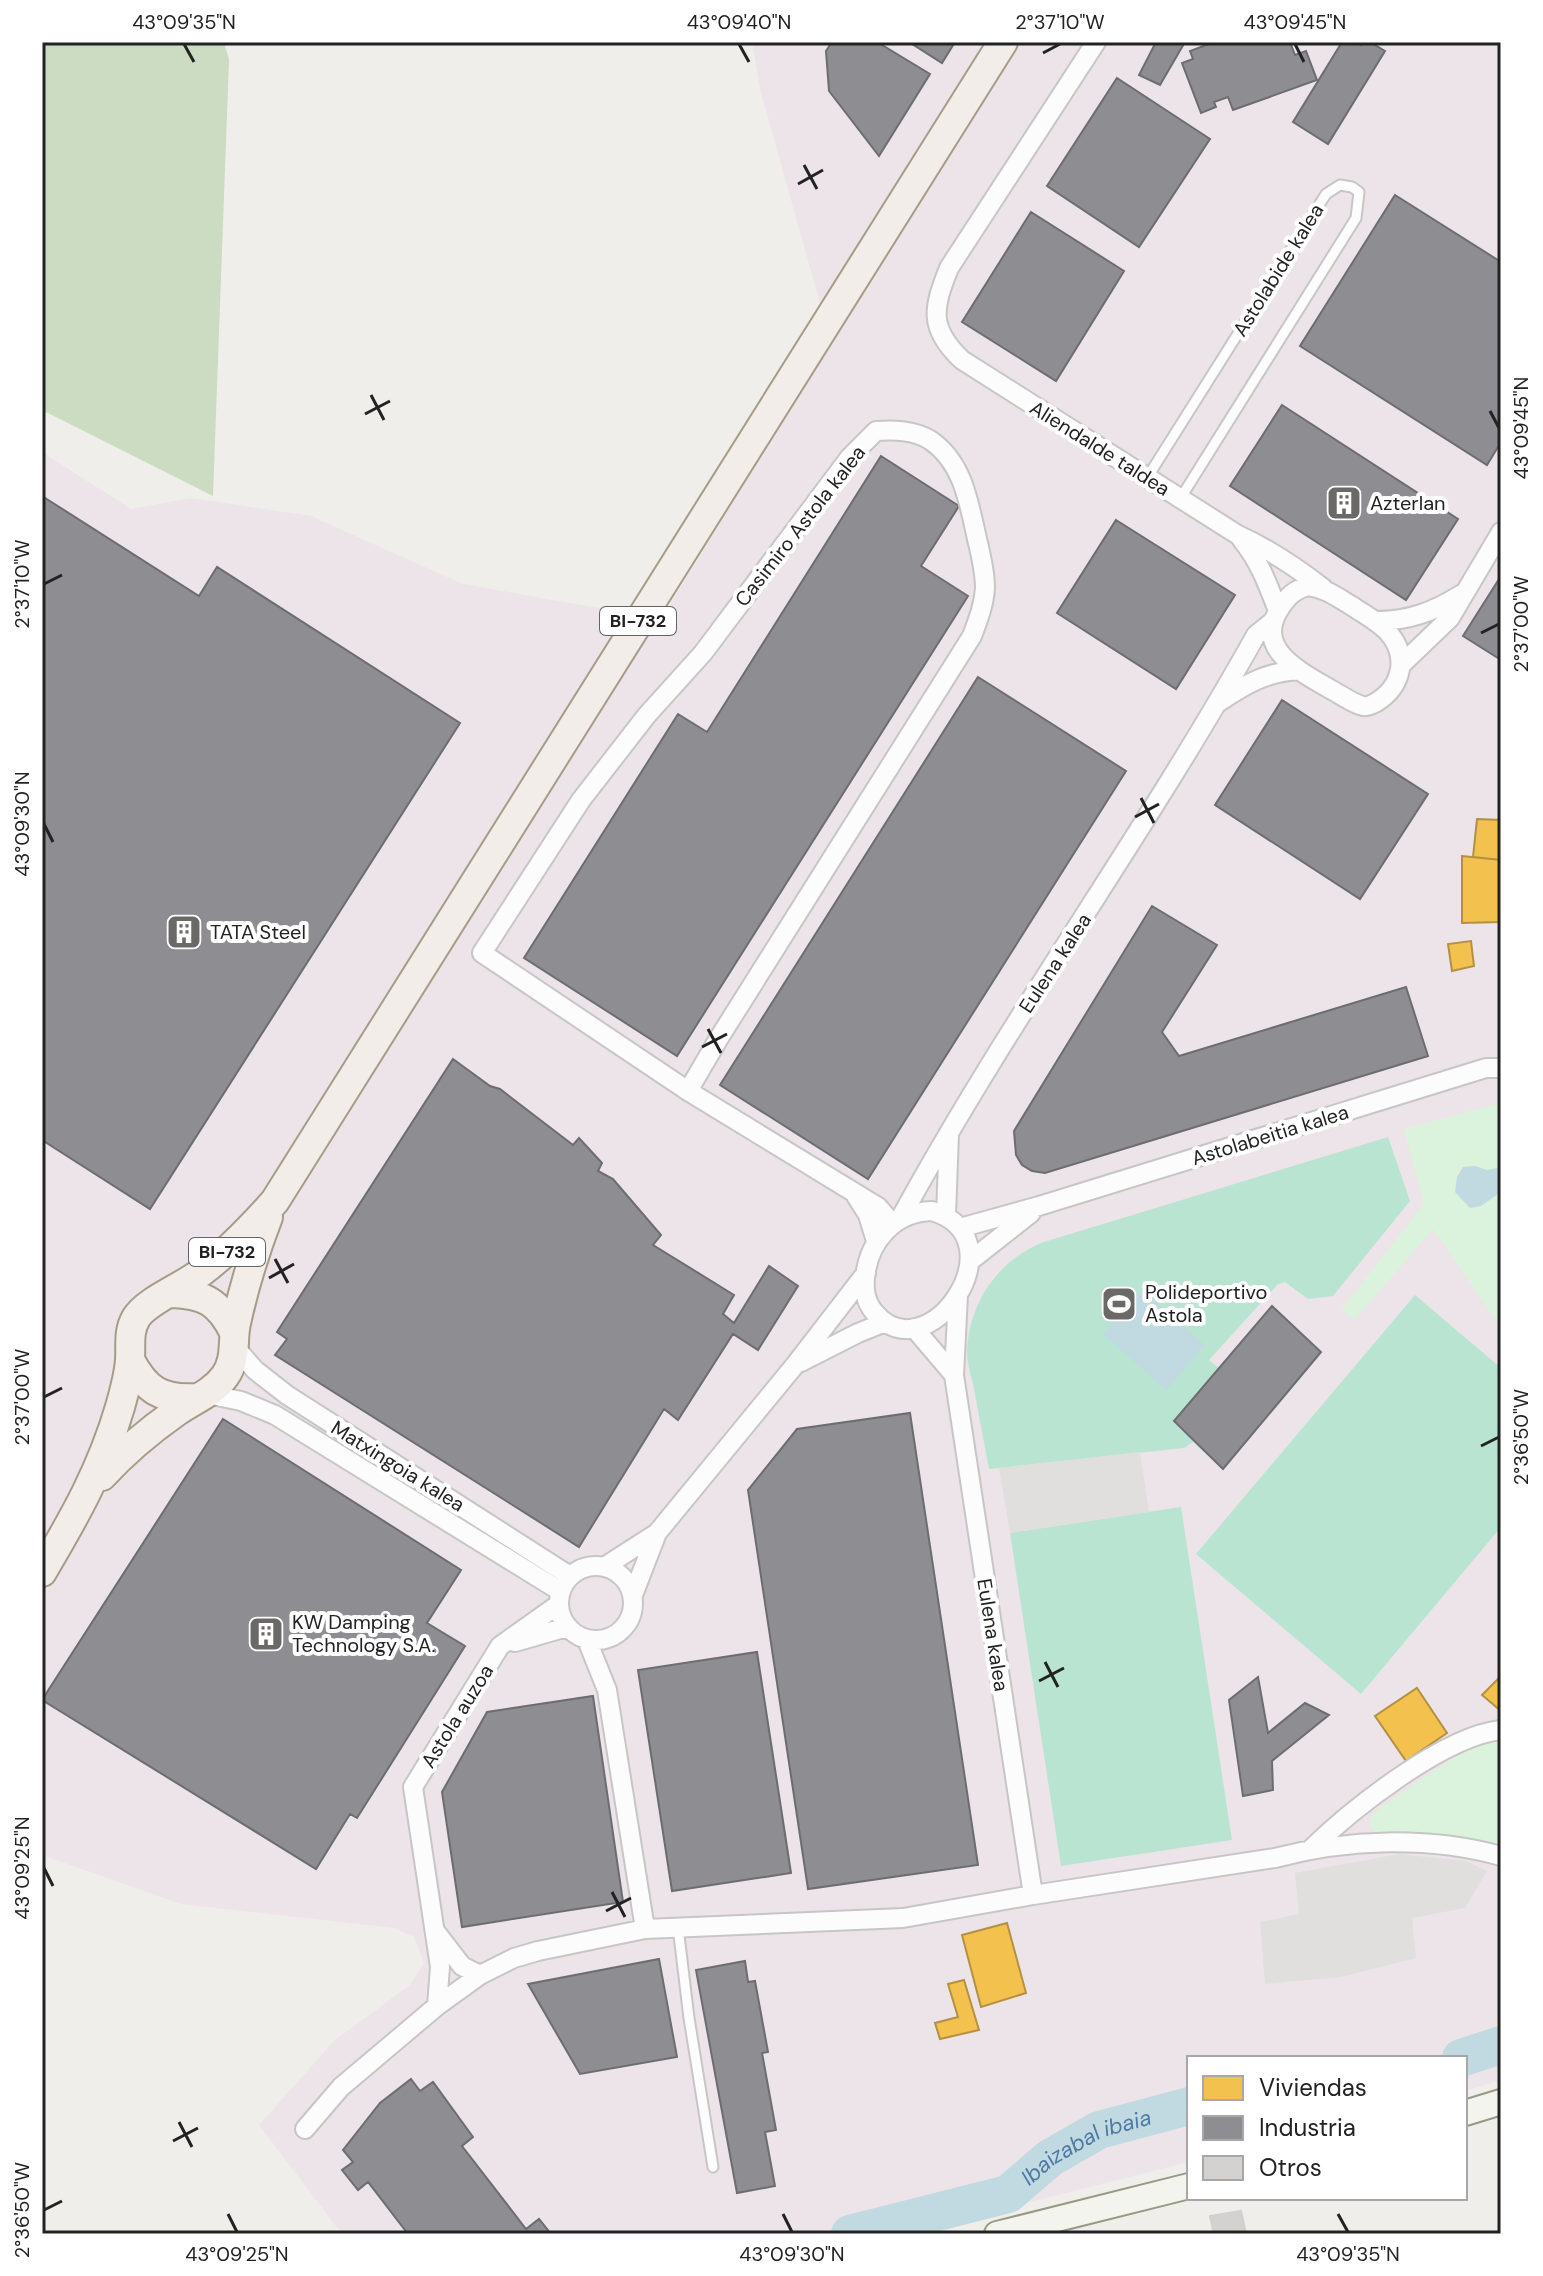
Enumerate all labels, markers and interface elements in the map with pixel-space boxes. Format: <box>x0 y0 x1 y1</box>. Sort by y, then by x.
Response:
text: 43°09'35"N <box>132 9 236 35</box>
text: 43°09'40"N <box>687 9 791 35</box>
text: 2°37'10"W <box>1015 9 1105 35</box>
text: 43°09'45"N <box>1244 9 1346 35</box>
street label: Astolabide kalea <box>1227 199 1329 341</box>
text: 43°09'45"N <box>1508 377 1534 479</box>
street label: Aliendalde taldea <box>1025 394 1175 502</box>
street label: Casimiro Astola kalea <box>729 440 871 612</box>
building icon: Azterlan <box>1325 484 1363 522</box>
place label: Azterlan <box>1370 490 1446 516</box>
text: 2°37'10"W <box>9 539 35 629</box>
text: 2°37'00"W <box>1508 576 1534 672</box>
road number: BI-732 <box>600 607 676 635</box>
text: 43°09'30"N <box>9 771 35 877</box>
street label: Eulena kalea <box>1013 908 1097 1018</box>
building icon: TATA Steel <box>165 913 203 951</box>
place label: TATA Steel <box>210 919 306 945</box>
street label: Astolabeitia kalea <box>1188 1099 1352 1171</box>
road number: BI-732 <box>189 1238 265 1266</box>
place label: Polideportivo Astola <box>1145 1279 1267 1328</box>
sports icon: Polideportivo Astola <box>1100 1285 1138 1323</box>
text: 2°37'00"W <box>9 1349 35 1445</box>
text: 2°36'50"W <box>1508 1389 1534 1485</box>
street label: Matxingoia kalea <box>326 1415 470 1517</box>
street label: Eulena kalea <box>971 1577 1015 1693</box>
place label: KW Damping Technology S.A. <box>292 1609 435 1658</box>
building icon: KW Damping Technology S.A. <box>247 1615 285 1653</box>
street label: Astola auzoa <box>415 1659 499 1773</box>
text: 43°09'25"N <box>9 1816 35 1920</box>
legend <box>1187 2056 1467 2200</box>
text: Viviendas <box>1259 2072 1367 2103</box>
water label: Ibaizabal ibaia <box>1014 2102 1154 2191</box>
text: Industria <box>1259 2112 1356 2143</box>
text: Otros <box>1259 2152 1322 2183</box>
text: 2°36'50"W <box>9 2162 35 2258</box>
text: 43°09'25"N <box>185 2241 289 2267</box>
text: 43°09'30"N <box>739 2241 845 2267</box>
text: 43°09'35"N <box>1296 2241 1400 2267</box>

